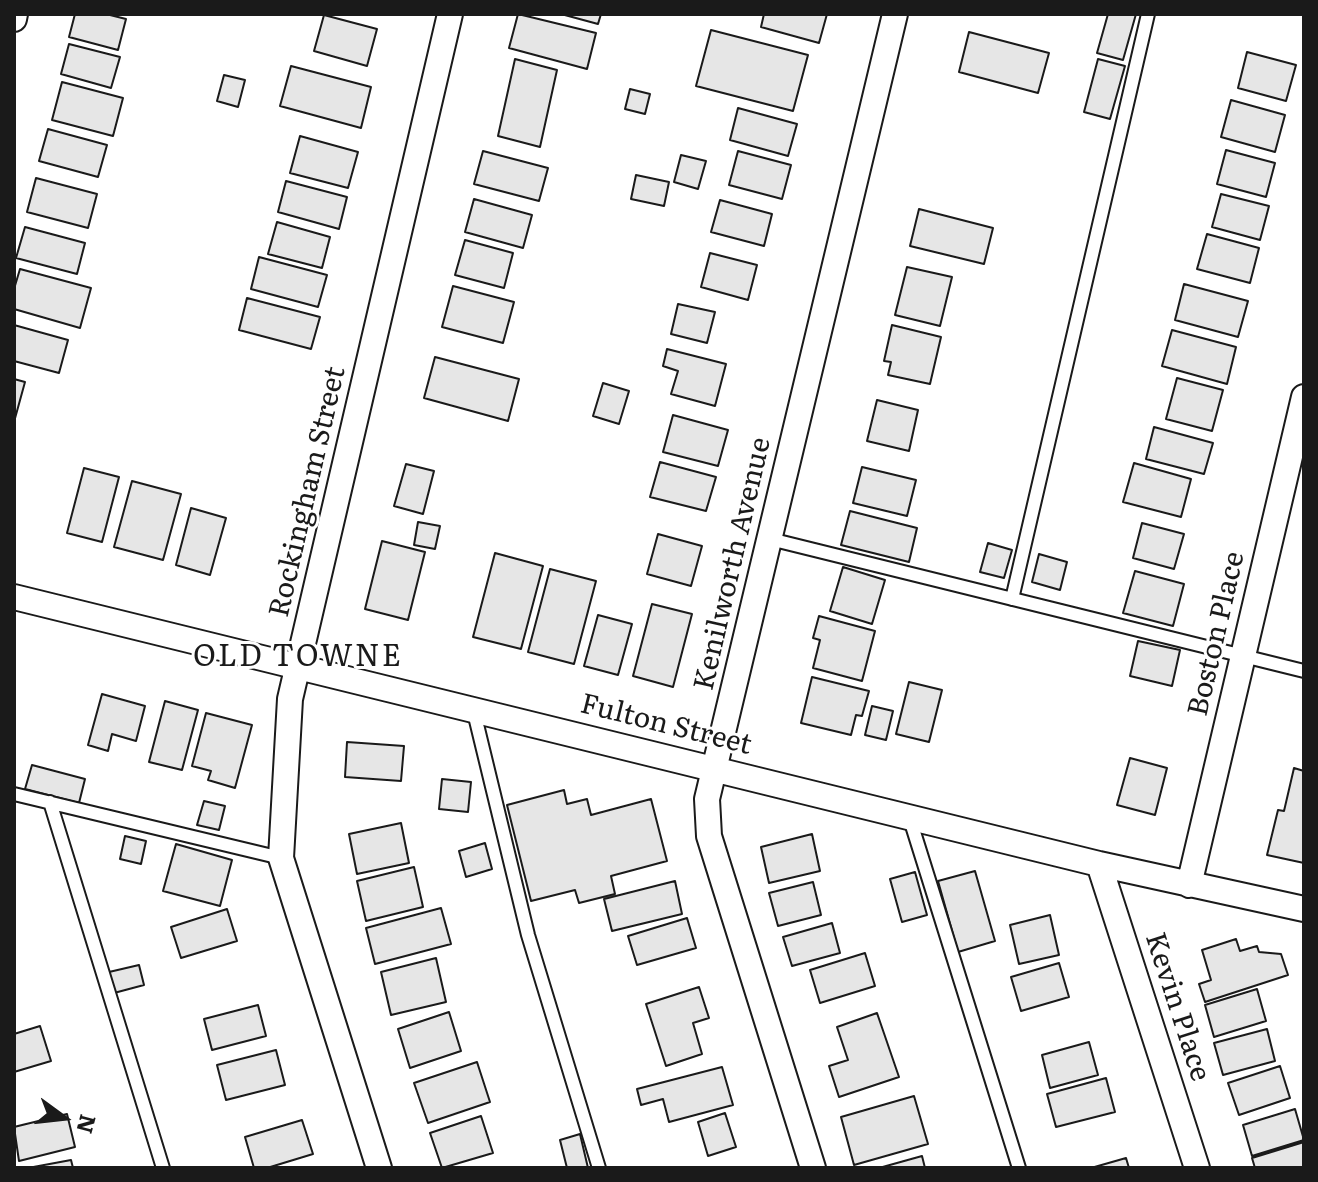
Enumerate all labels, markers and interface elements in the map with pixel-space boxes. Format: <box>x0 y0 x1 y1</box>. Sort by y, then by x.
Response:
street label: Rockingham Street <box>263 363 353 621</box>
street label: Kenilworth Avenue <box>688 434 778 694</box>
street label: Boston Place <box>1182 548 1252 720</box>
district label: OLD TOWNE <box>193 639 403 675</box>
street label: Fulton Street <box>577 688 755 762</box>
street label: Kevin Place <box>1137 928 1217 1086</box>
north arrow <box>24 1078 104 1158</box>
text: N <box>69 1111 106 1138</box>

